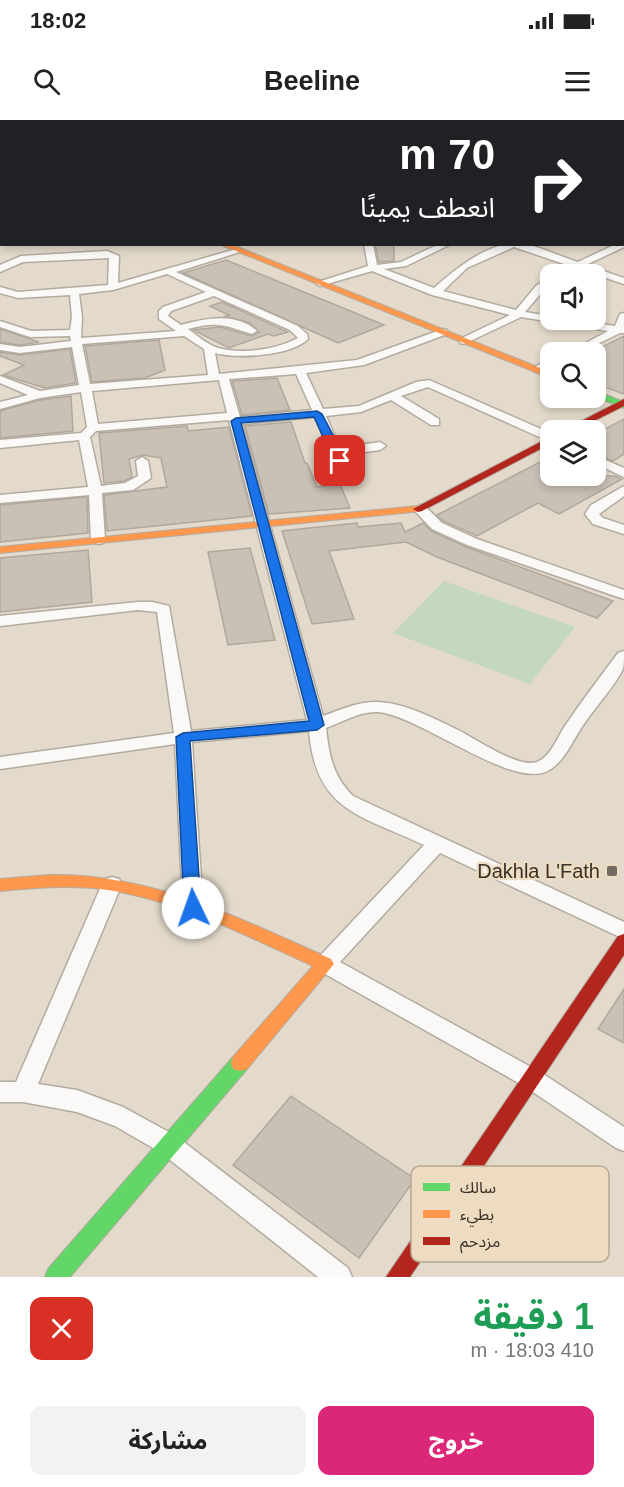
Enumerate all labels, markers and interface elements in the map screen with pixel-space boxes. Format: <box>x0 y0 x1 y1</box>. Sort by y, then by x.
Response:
text: 18:02 <box>30 8 86 33</box>
icon: search <box>30 65 63 98</box>
icon: menu <box>561 65 594 98</box>
text: Beeline <box>264 66 360 96</box>
text: 70 m <box>399 131 495 178</box>
icon: right <box>516 144 594 222</box>
text: انعطف يمينًا <box>360 193 495 223</box>
map controls <box>540 264 606 486</box>
button: sound <box>540 264 606 330</box>
button: search <box>540 342 606 408</box>
button: layers <box>540 420 606 486</box>
pin <box>314 435 365 486</box>
icon: arrive <box>323 444 356 477</box>
place label: Dakhla L'Fath <box>477 860 600 882</box>
marker: Dakhla L'Fath <box>605 864 619 878</box>
position arrow <box>161 876 225 940</box>
legend <box>411 1166 609 1262</box>
text: سالك <box>460 1179 496 1196</box>
text: بطيء <box>460 1206 494 1227</box>
text: مزدحم <box>460 1233 500 1254</box>
text: 1 دقيقة <box>473 1296 594 1337</box>
button: close <box>30 1297 93 1360</box>
text: 410 m · 18:03 <box>471 1339 594 1361</box>
button: مشاركة <box>30 1406 306 1475</box>
button: خروج <box>318 1406 594 1475</box>

